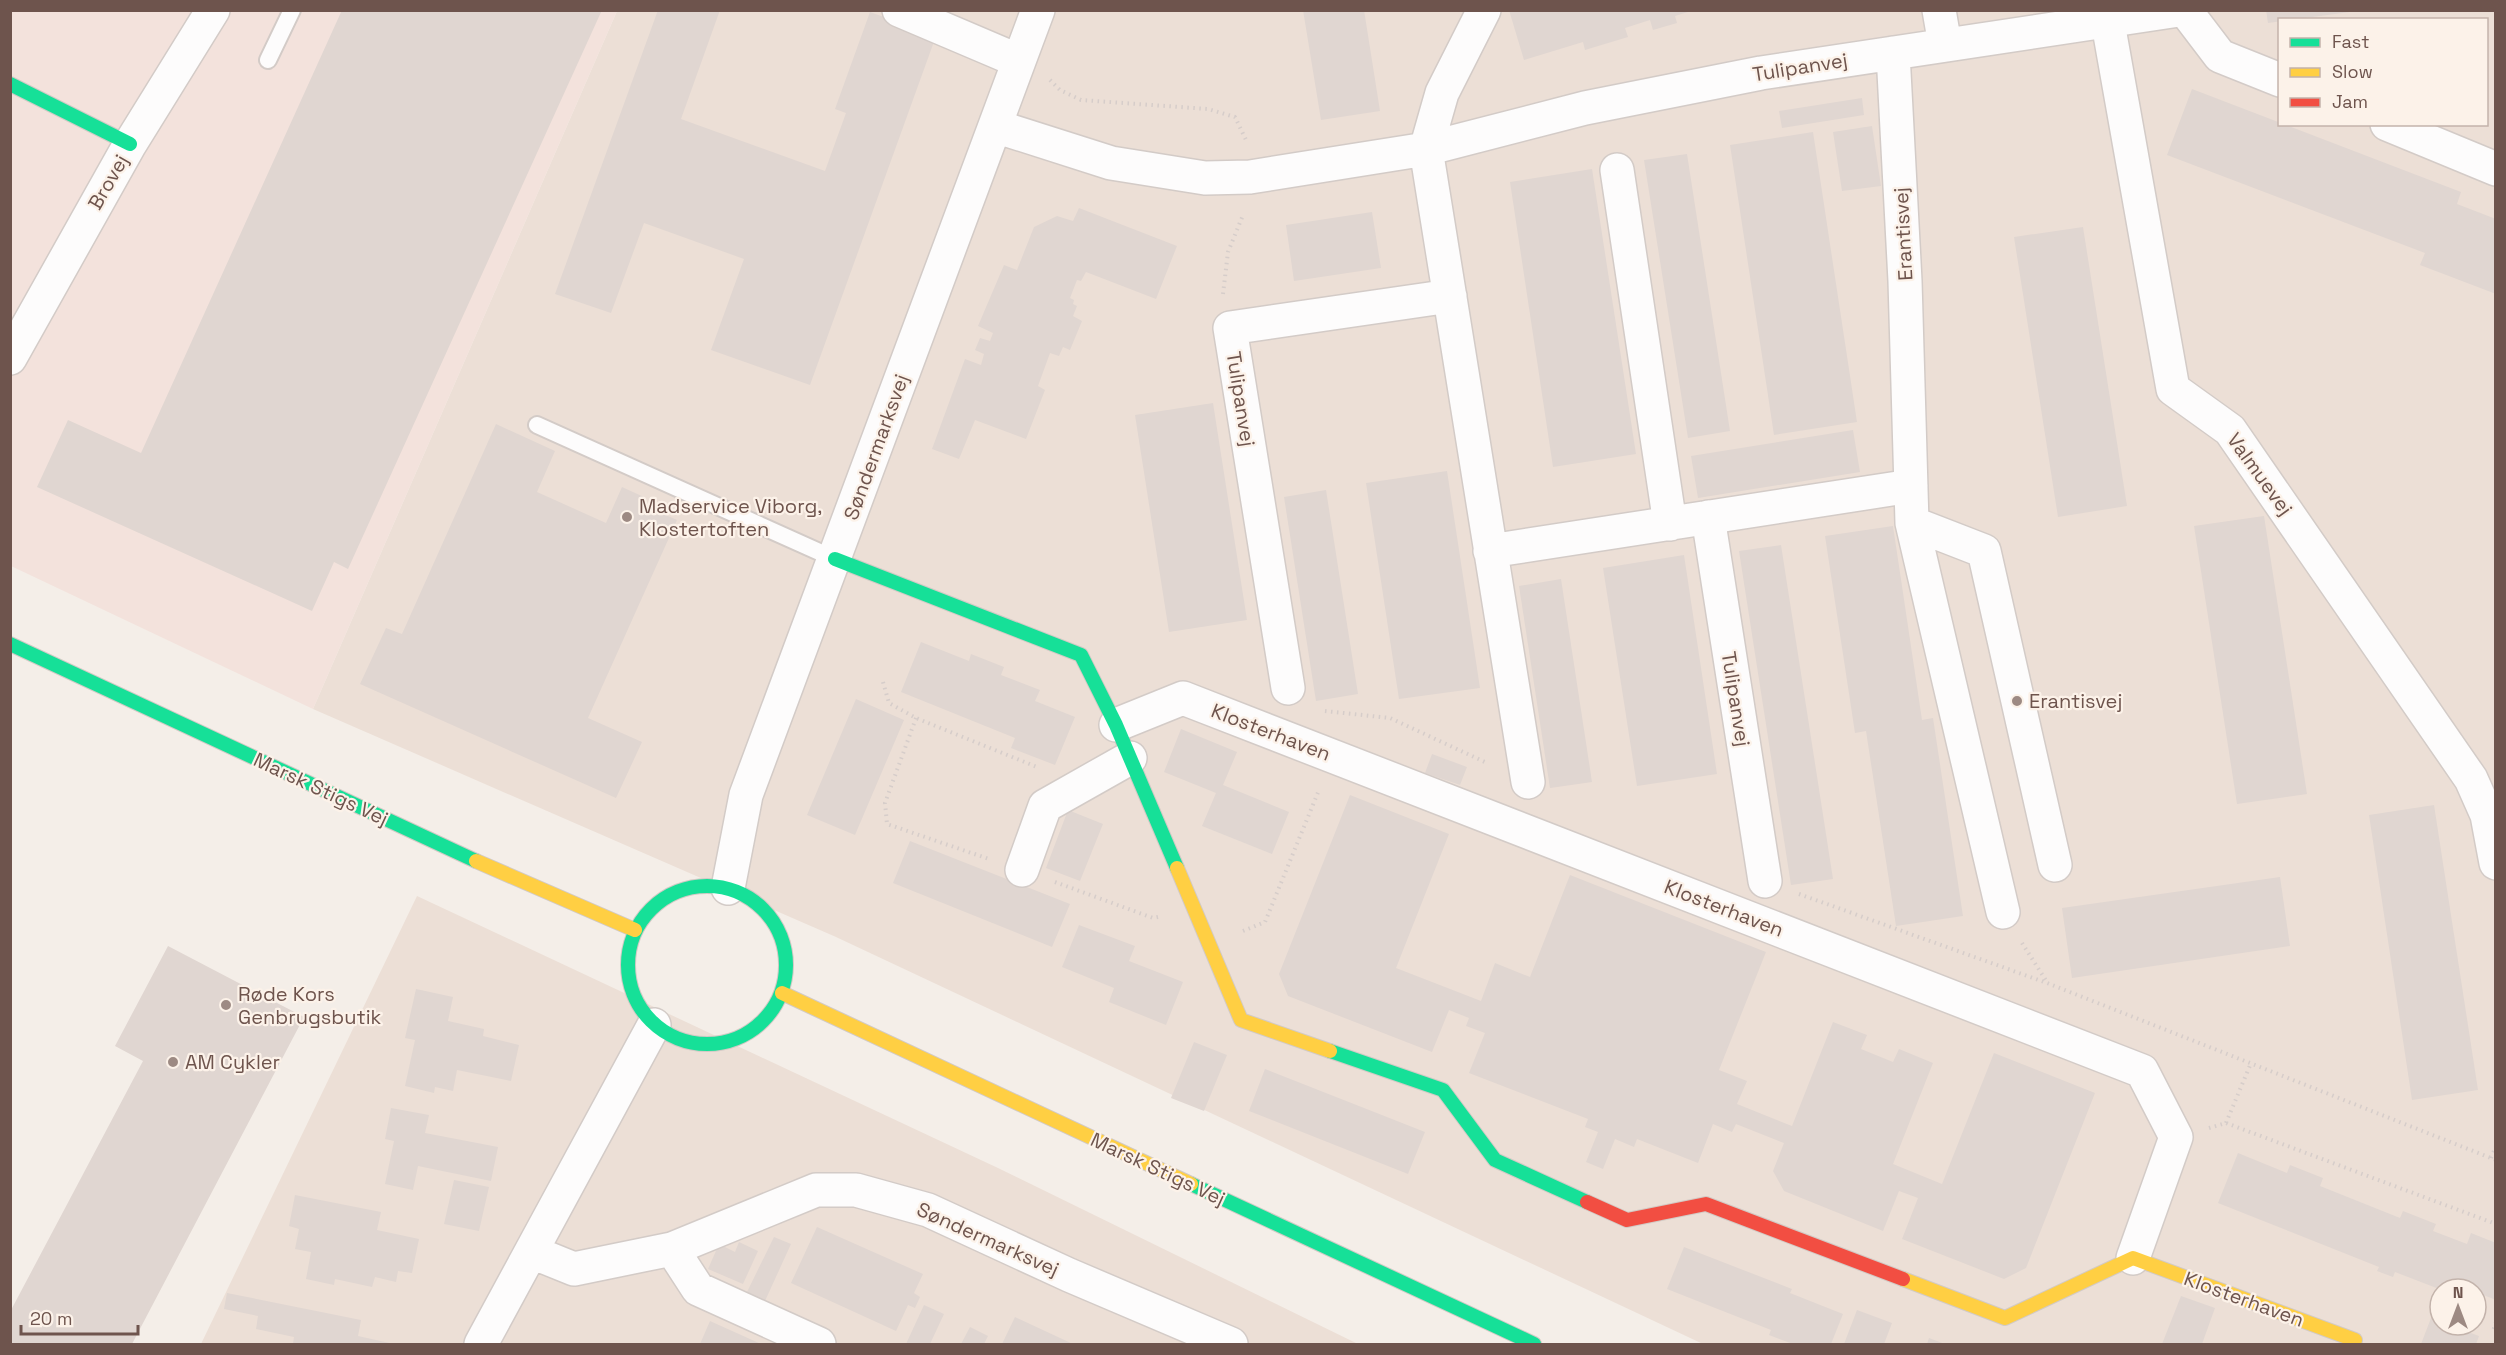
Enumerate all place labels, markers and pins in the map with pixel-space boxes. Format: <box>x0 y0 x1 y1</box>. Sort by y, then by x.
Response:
place label: Madservice Viborg, Klostertoften <box>639 493 822 542</box>
marker: Madservice Viborg, Klostertoften <box>620 510 634 524</box>
place label: Erantisvej <box>2029 688 2122 714</box>
marker: Erantisvej <box>2010 694 2024 708</box>
place label: Røde Kors Genbrugsbutik <box>238 981 382 1030</box>
marker: Røde Kors Genbrugsbutik <box>219 998 233 1012</box>
place label: AM Cykler <box>185 1049 280 1075</box>
marker: AM Cykler <box>166 1055 180 1069</box>

